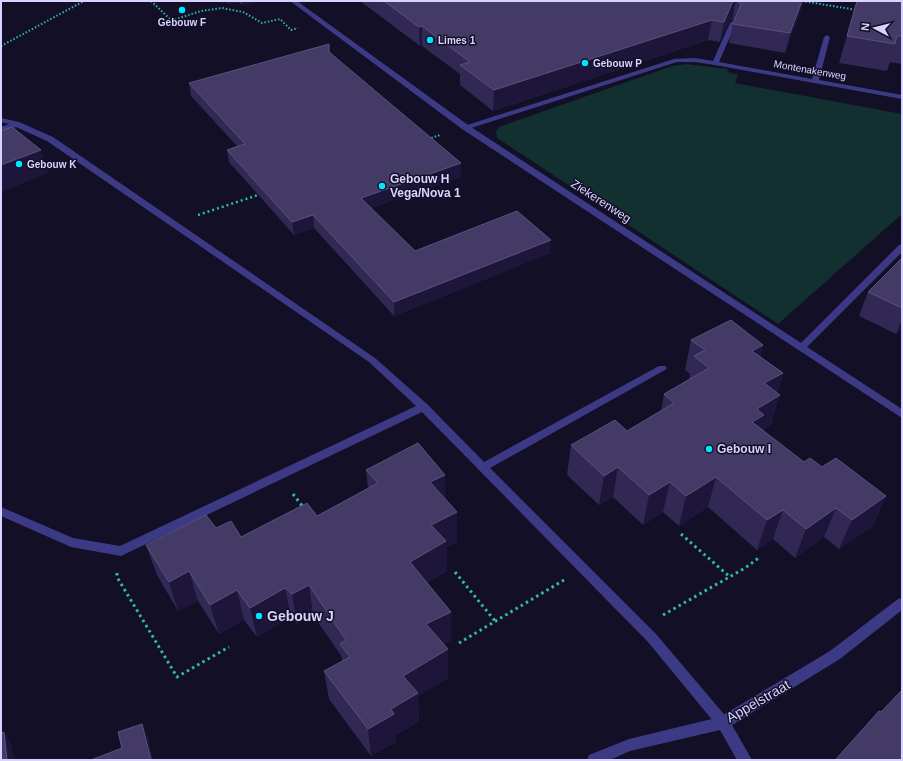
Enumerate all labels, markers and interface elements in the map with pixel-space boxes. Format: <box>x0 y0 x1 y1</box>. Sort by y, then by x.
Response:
marker: Gebouw F <box>177 5 187 15</box>
north arrow <box>855 8 895 48</box>
place label: Gebouw F <box>158 17 206 28</box>
text: N <box>859 22 872 31</box>
marker: Limes 1 <box>425 35 435 45</box>
place label: Limes 1 <box>438 35 476 46</box>
marker: Gebouw P <box>580 58 590 68</box>
place label: Gebouw P <box>593 58 642 69</box>
street label: Montenakenweg <box>773 58 847 82</box>
marker: Gebouw K <box>14 159 24 169</box>
place label: Gebouw K <box>27 159 77 170</box>
place label: Gebouw H Vega/Nova 1 <box>390 172 461 200</box>
street label: Ziekerenweg <box>568 176 634 226</box>
marker: Gebouw H Vega/Nova 1 <box>377 181 387 191</box>
place label: Gebouw I <box>717 442 771 456</box>
marker: Gebouw I <box>704 444 714 454</box>
place label: Gebouw J <box>267 608 334 624</box>
marker: Gebouw J <box>254 611 264 621</box>
street label: Appelstraat <box>723 676 793 726</box>

